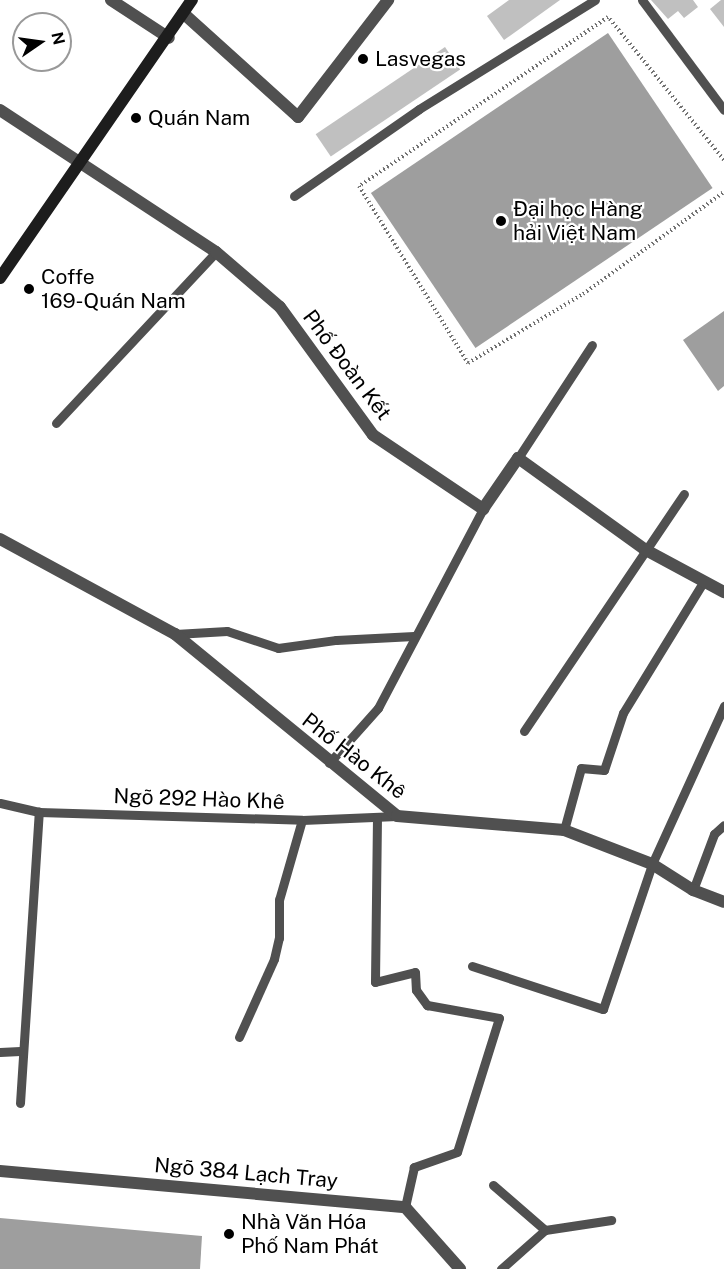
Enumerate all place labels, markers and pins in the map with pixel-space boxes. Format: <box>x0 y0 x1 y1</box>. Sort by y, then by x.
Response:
place label: Lasvegas <box>375 46 466 72</box>
marker: Lasvegas <box>356 52 370 66</box>
place label: Quán Nam <box>148 105 250 131</box>
marker: Quán Nam <box>129 111 143 125</box>
place label: Đại học Hàng hải Việt Nam <box>513 196 643 246</box>
marker: Đại học Hàng hải Việt Nam <box>494 214 508 228</box>
place label: Coffe 169-Quán Nam <box>41 264 186 314</box>
marker: Coffe 169-Quán Nam <box>22 282 36 296</box>
place label: Nhà Văn Hóa Phố Nam Phát <box>241 1209 379 1259</box>
marker: Nhà Văn Hóa Phố Nam Phát <box>222 1227 236 1241</box>

